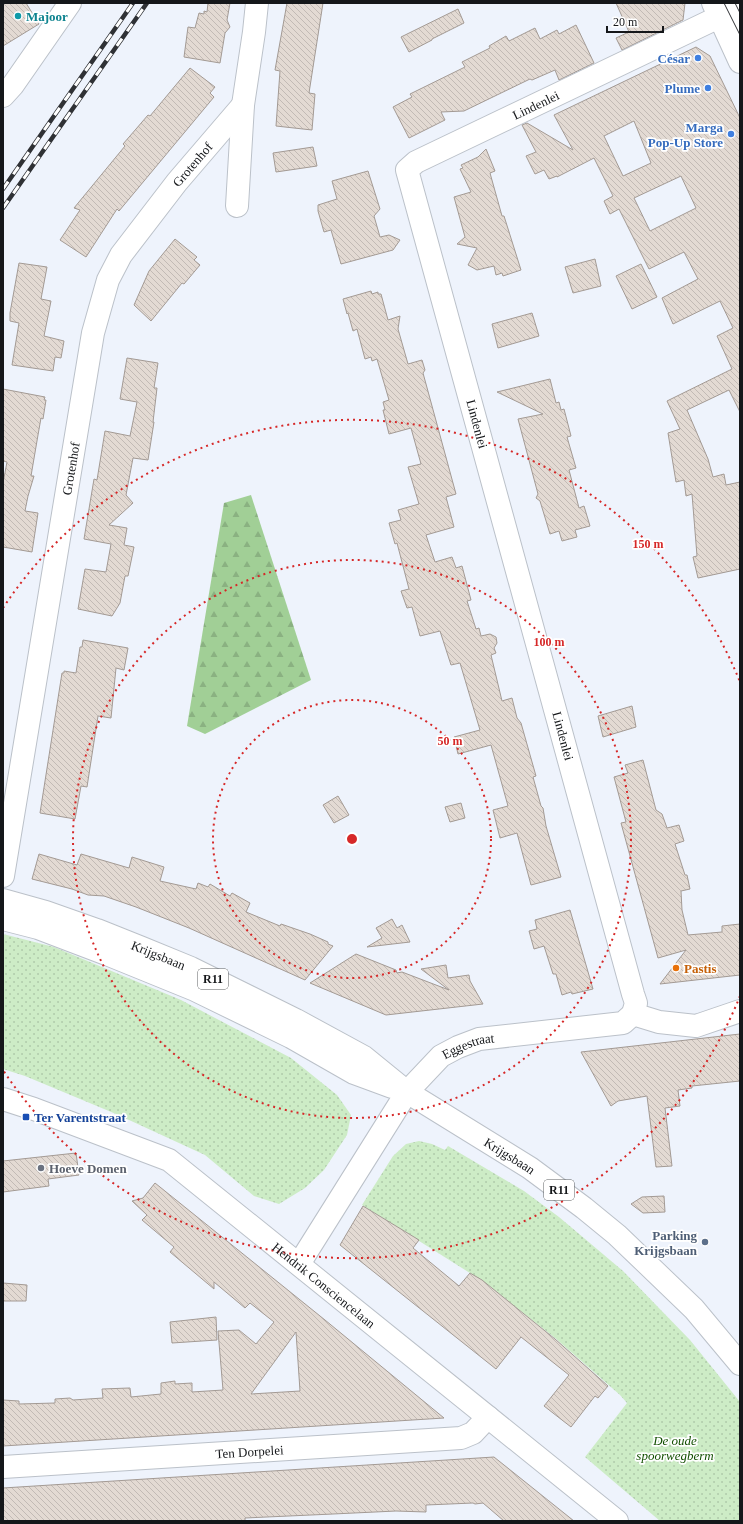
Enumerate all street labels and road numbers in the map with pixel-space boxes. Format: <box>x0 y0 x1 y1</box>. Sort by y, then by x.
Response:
street label: Lindenlei <box>510 87 562 122</box>
street label: Grotenhof <box>169 139 216 189</box>
street label: Lindenlei <box>463 398 491 450</box>
street label: Grotenhof <box>59 440 82 496</box>
street label: Lindenlei <box>549 710 577 762</box>
street label: Krijgsbaan <box>129 937 188 973</box>
road number: R11 <box>198 969 228 989</box>
street label: Eggestraat <box>439 1030 495 1062</box>
street label: Krijgsbaan <box>482 1134 539 1177</box>
road number: R11 <box>544 1180 574 1200</box>
street label: Hendrik Consciencelaan <box>270 1239 379 1331</box>
street label: Ten Dorpelei <box>215 1442 284 1461</box>

